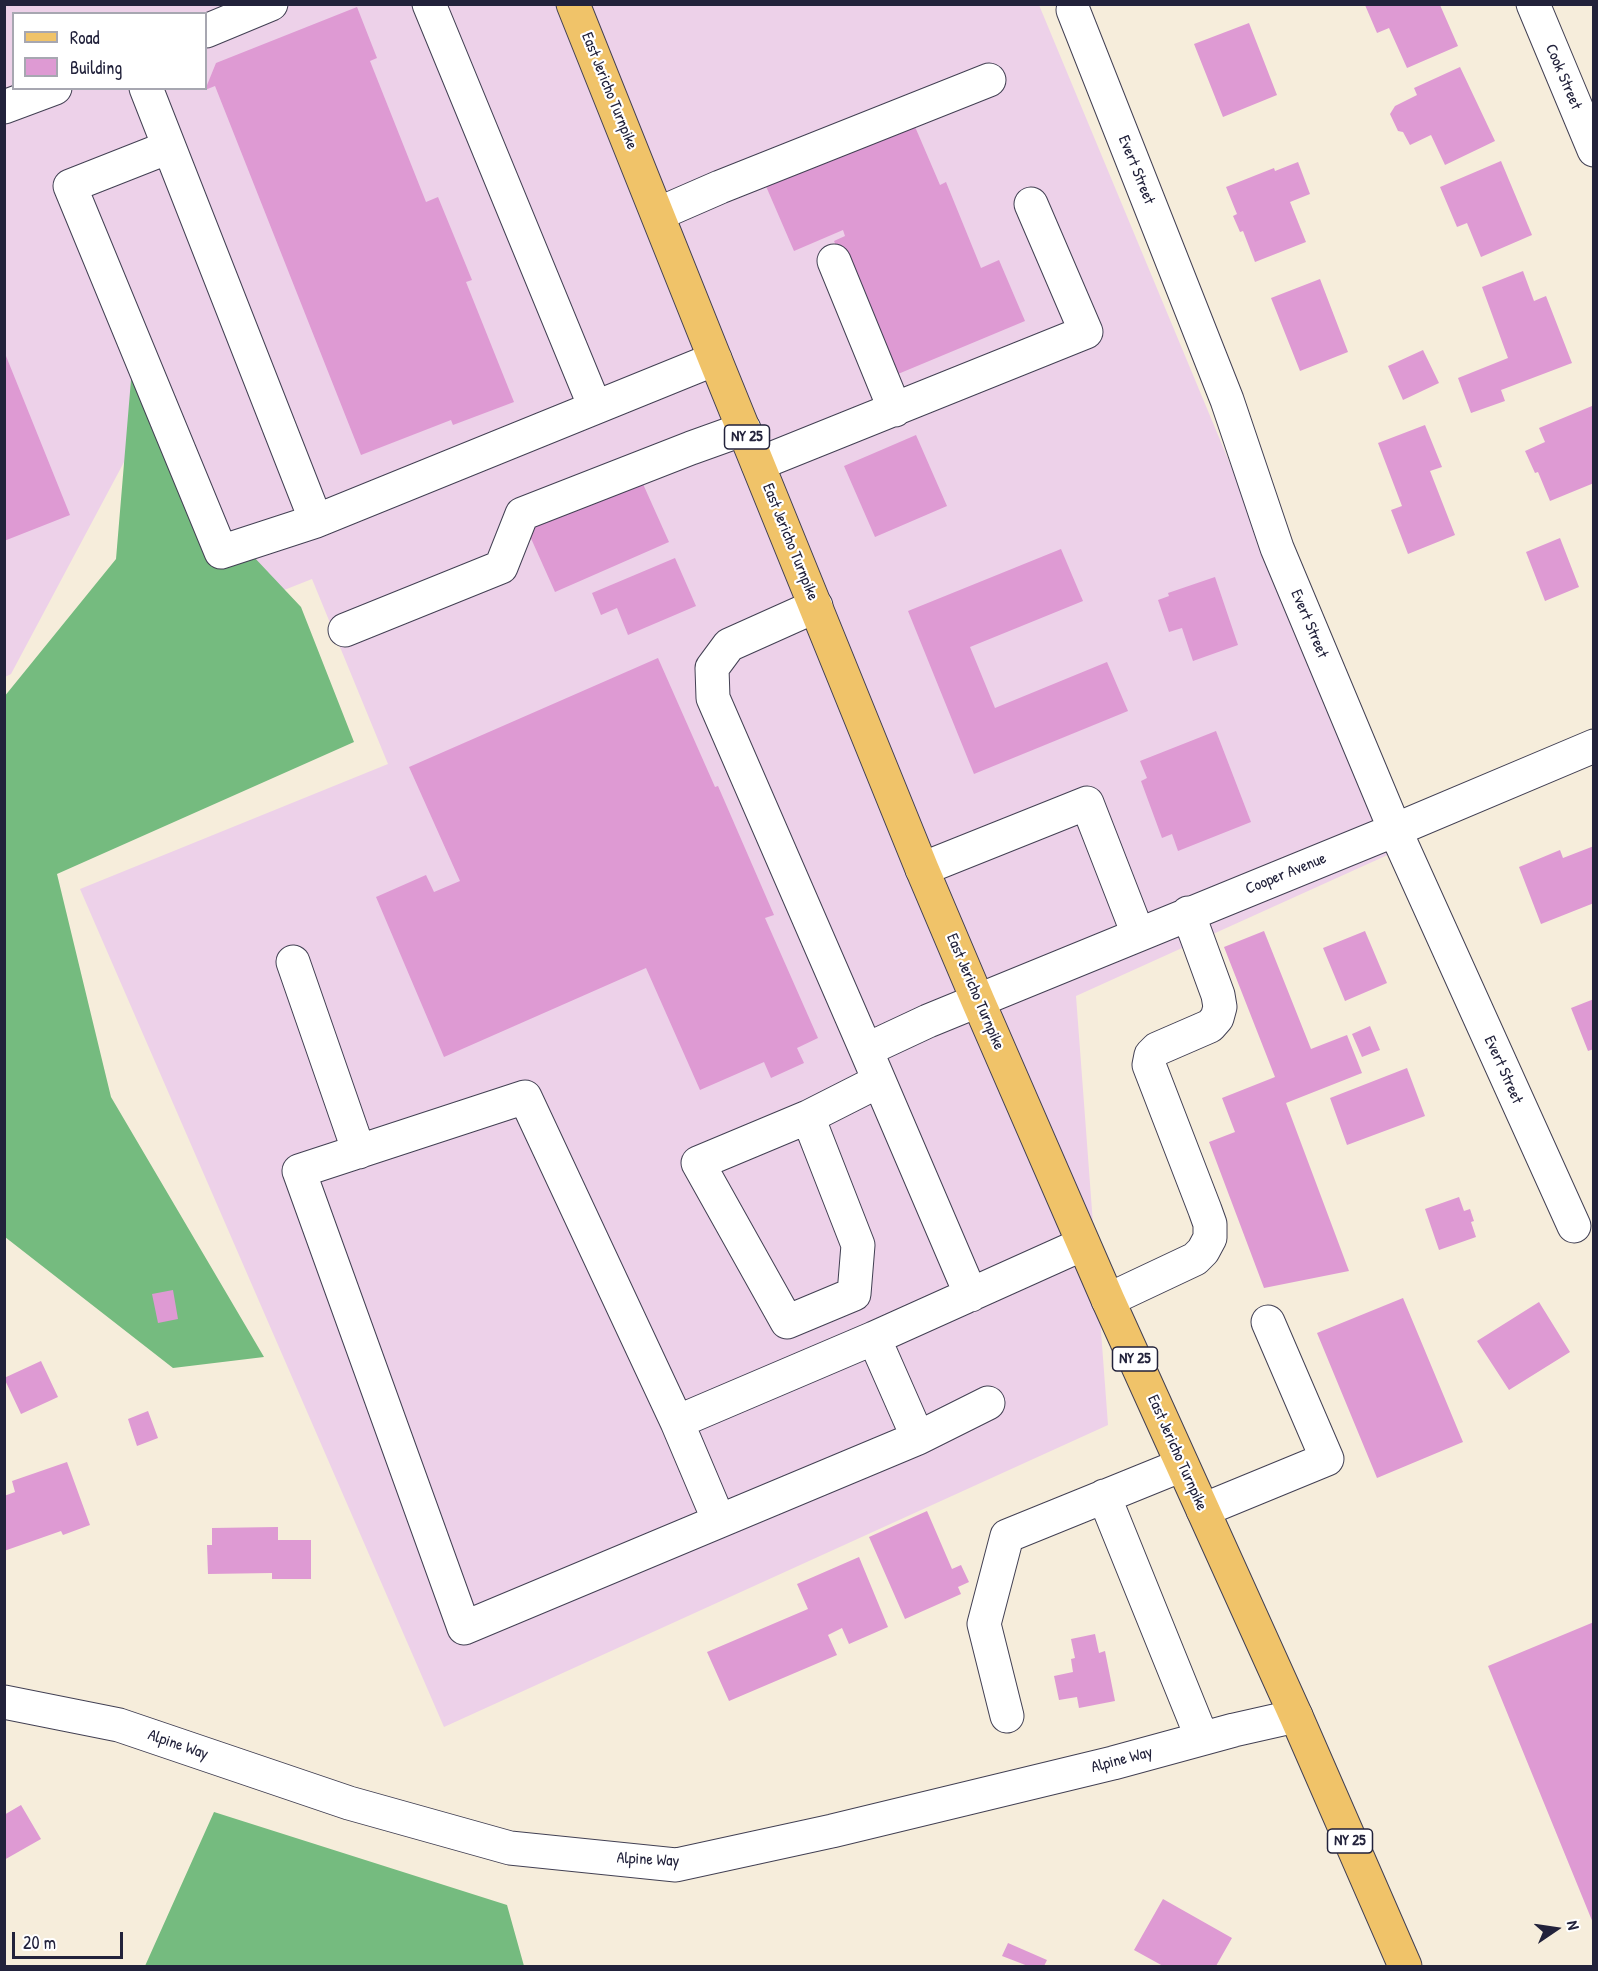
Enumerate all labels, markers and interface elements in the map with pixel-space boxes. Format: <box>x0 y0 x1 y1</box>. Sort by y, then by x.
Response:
legend <box>12 12 207 90</box>
text: Road <box>70 25 100 50</box>
street label: East Jericho Turnpike <box>577 30 641 152</box>
street label: Cook Street <box>1541 41 1585 113</box>
text: Building <box>70 55 122 80</box>
street label: Evert Street <box>1114 133 1158 207</box>
road number: NY 25 <box>724 425 770 449</box>
street label: East Jericho Turnpike <box>758 481 822 603</box>
street label: Evert Street <box>1286 587 1332 661</box>
street label: Cooper Avenue <box>1243 849 1329 899</box>
street label: East Jericho Turnpike <box>942 931 1008 1053</box>
street label: Evert Street <box>1479 1033 1527 1107</box>
road number: NY 25 <box>1112 1347 1158 1371</box>
street label: East Jericho Turnpike <box>1143 1392 1211 1514</box>
street label: Alpine Way <box>145 1726 211 1764</box>
street label: Alpine Way <box>1089 1743 1155 1777</box>
road number: NY 25 <box>1328 1829 1372 1853</box>
street label: Alpine Way <box>616 1849 680 1871</box>
north arrow <box>1526 1899 1586 1959</box>
text: N <box>1562 1918 1585 1932</box>
scale bar <box>15 1920 126 1958</box>
text: 20 m <box>23 1930 56 1955</box>

